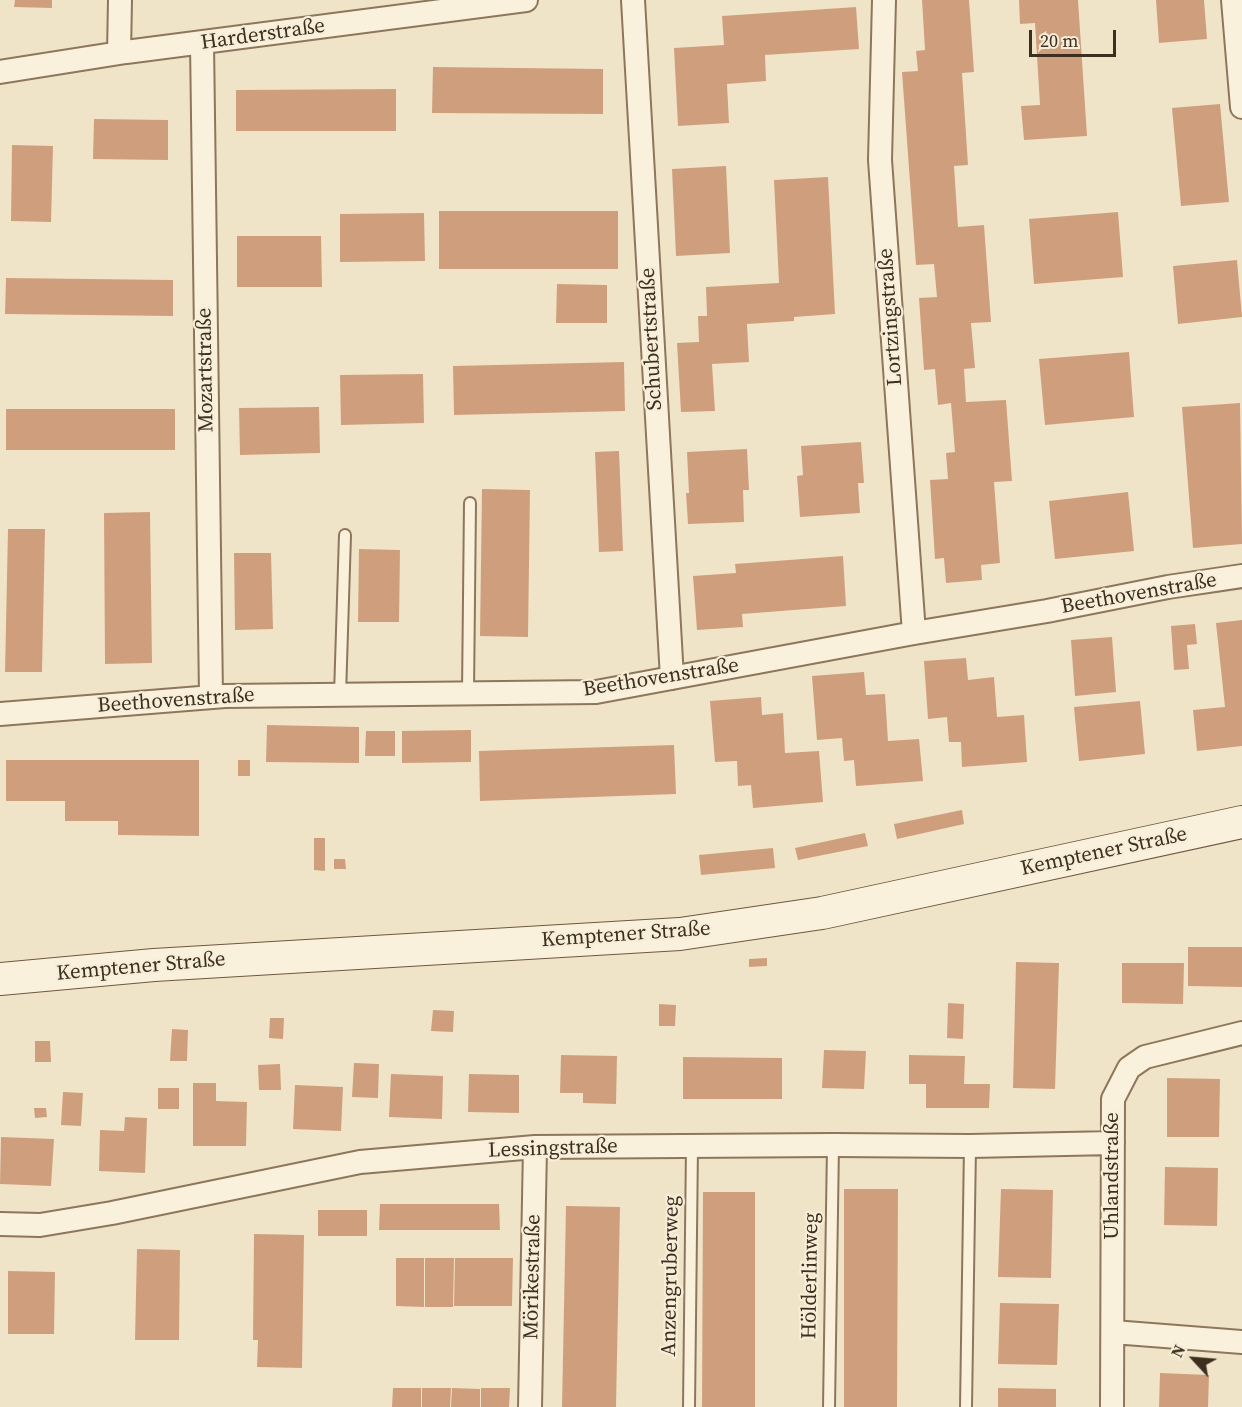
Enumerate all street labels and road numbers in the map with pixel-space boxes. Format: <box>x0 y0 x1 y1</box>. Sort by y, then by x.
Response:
street label: Harderstraße <box>199 14 327 56</box>
street label: Lortzingstraße <box>874 247 908 387</box>
street label: Schubertstraße <box>636 267 668 411</box>
street label: Mozartstraße <box>192 307 220 433</box>
street label: Beethovenstraße <box>1059 568 1219 620</box>
street label: Beethovenstraße <box>581 653 741 703</box>
street label: Beethovenstraße <box>96 683 256 719</box>
street label: Kemptener Straße <box>1018 822 1190 882</box>
street label: Kemptener Straße <box>541 917 711 953</box>
street label: Kemptener Straße <box>55 947 227 987</box>
street label: Uhlandstraße <box>1100 1112 1126 1240</box>
street label: Lessingstraße <box>488 1134 618 1164</box>
street label: Anzengruberweg <box>657 1195 685 1357</box>
street label: Hölderlinweg <box>797 1212 825 1340</box>
street label: Mörikestraße <box>519 1214 547 1340</box>

